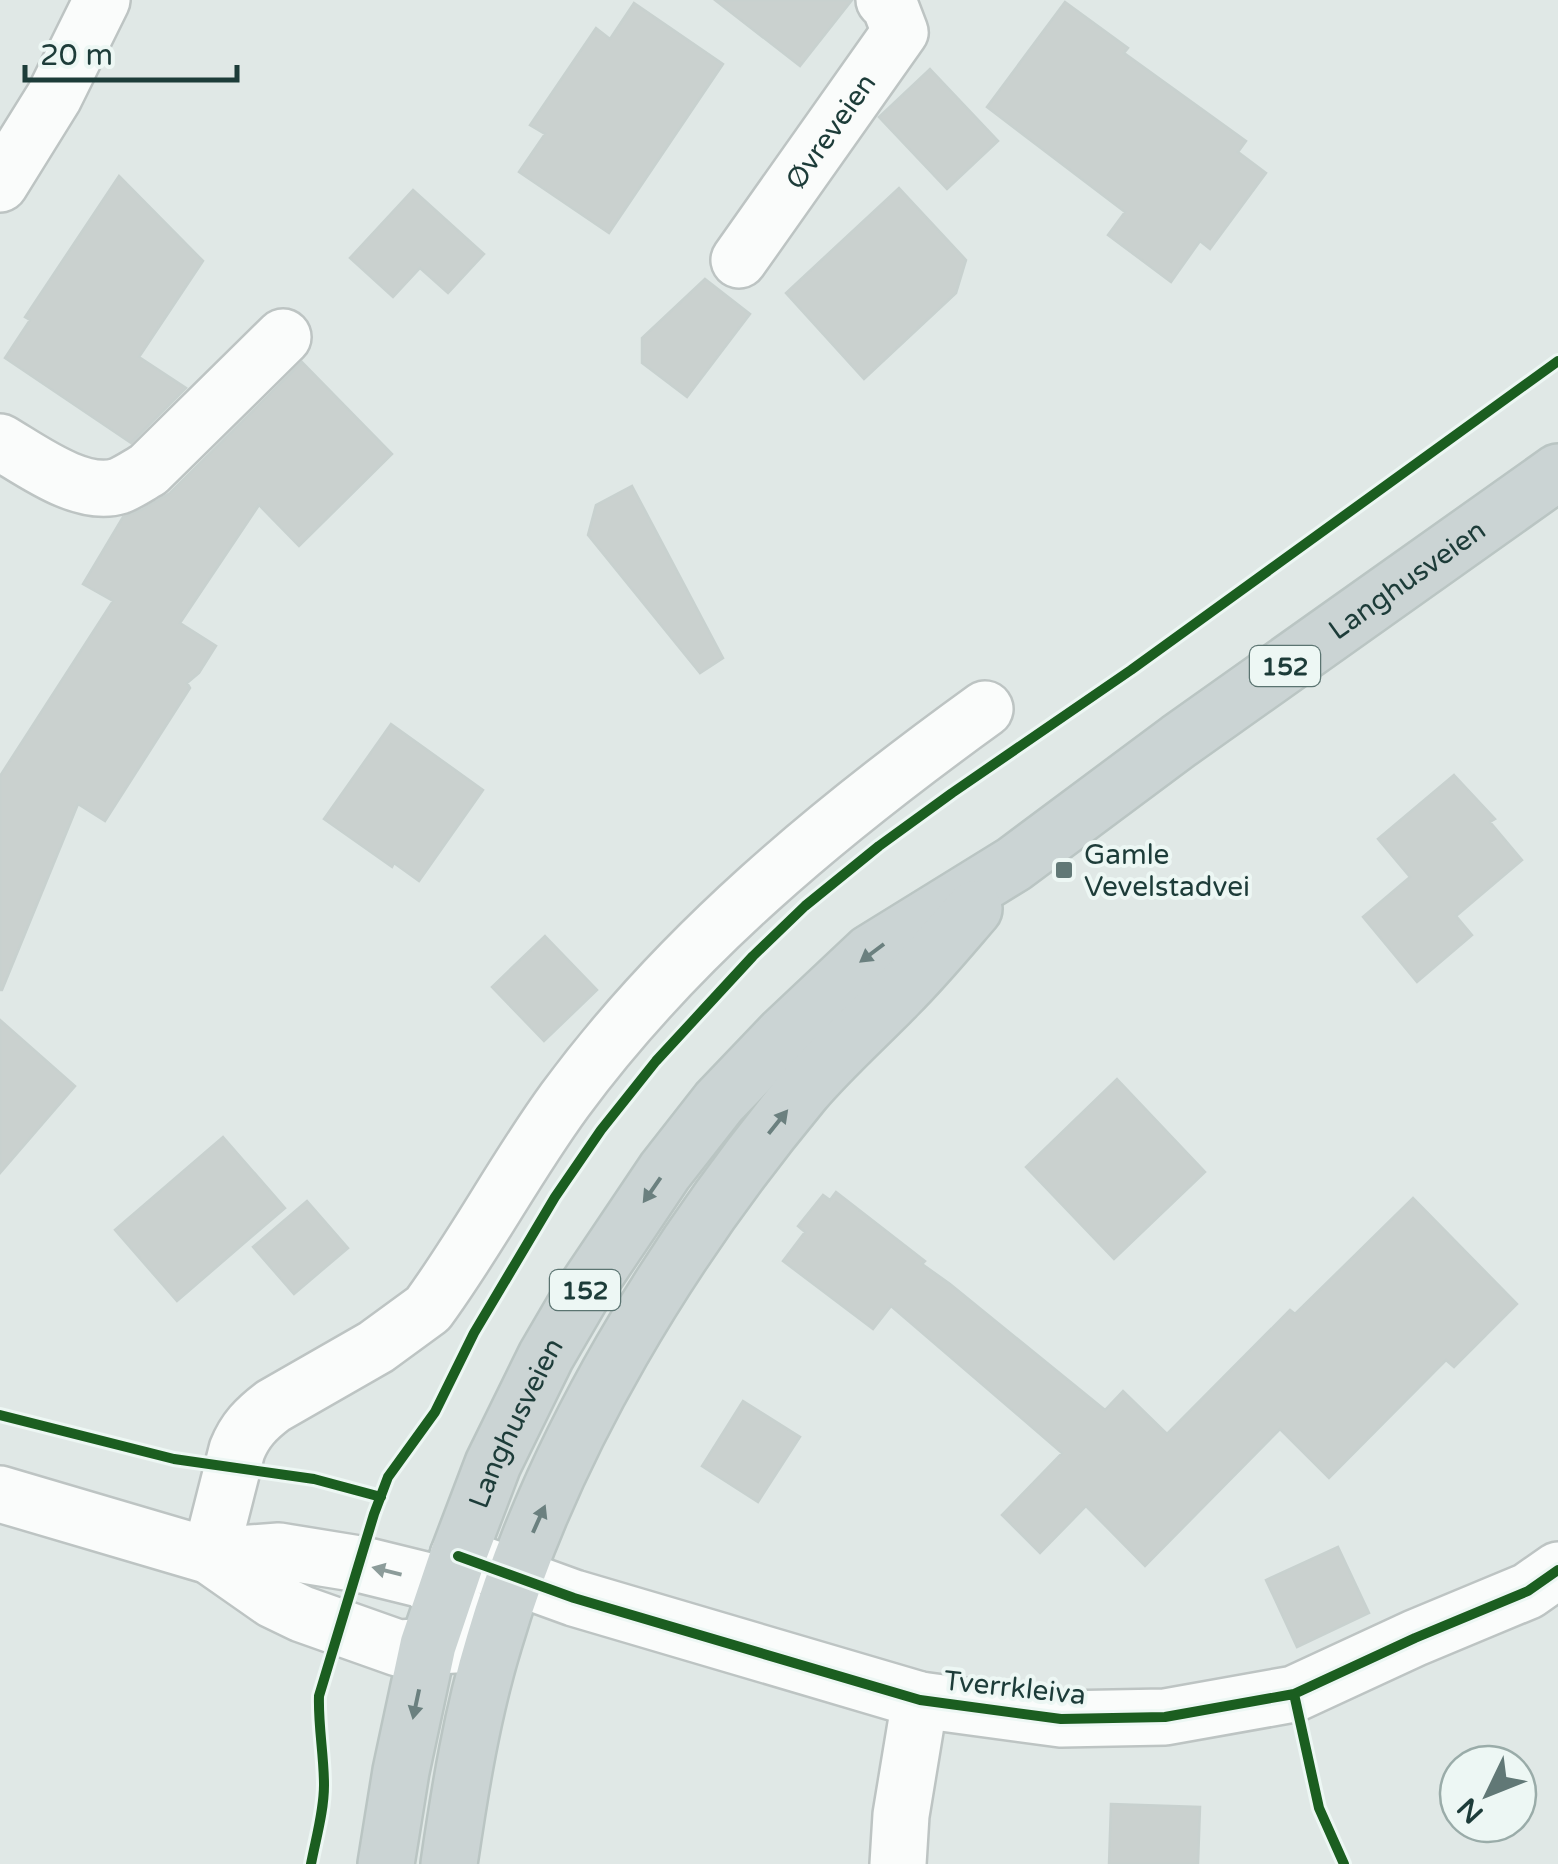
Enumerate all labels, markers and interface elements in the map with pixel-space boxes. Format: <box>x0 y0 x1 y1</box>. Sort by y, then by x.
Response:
scale bar <box>25 20 238 82</box>
text: 20 m <box>40 37 113 74</box>
street label: Øvreveien <box>778 67 884 196</box>
street label: Langhusveien <box>1322 513 1492 647</box>
road number: 152 <box>1250 646 1320 686</box>
place label: Gamle Vevelstadvei <box>1084 838 1250 904</box>
marker: Gamle Vevelstadvei <box>1053 859 1075 881</box>
one-way arrow <box>859 943 885 963</box>
one-way arrow <box>767 1110 788 1135</box>
one-way arrow <box>643 1177 662 1203</box>
road number: 152 <box>550 1270 620 1310</box>
street label: Langhusveien <box>462 1332 571 1513</box>
one-way arrow <box>531 1504 547 1534</box>
one-way arrow <box>371 1562 402 1578</box>
street label: Tverrkleiva <box>942 1664 1088 1712</box>
one-way arrow <box>407 1689 423 1720</box>
north arrow <box>1438 1744 1538 1844</box>
text: N <box>1450 1791 1491 1830</box>

